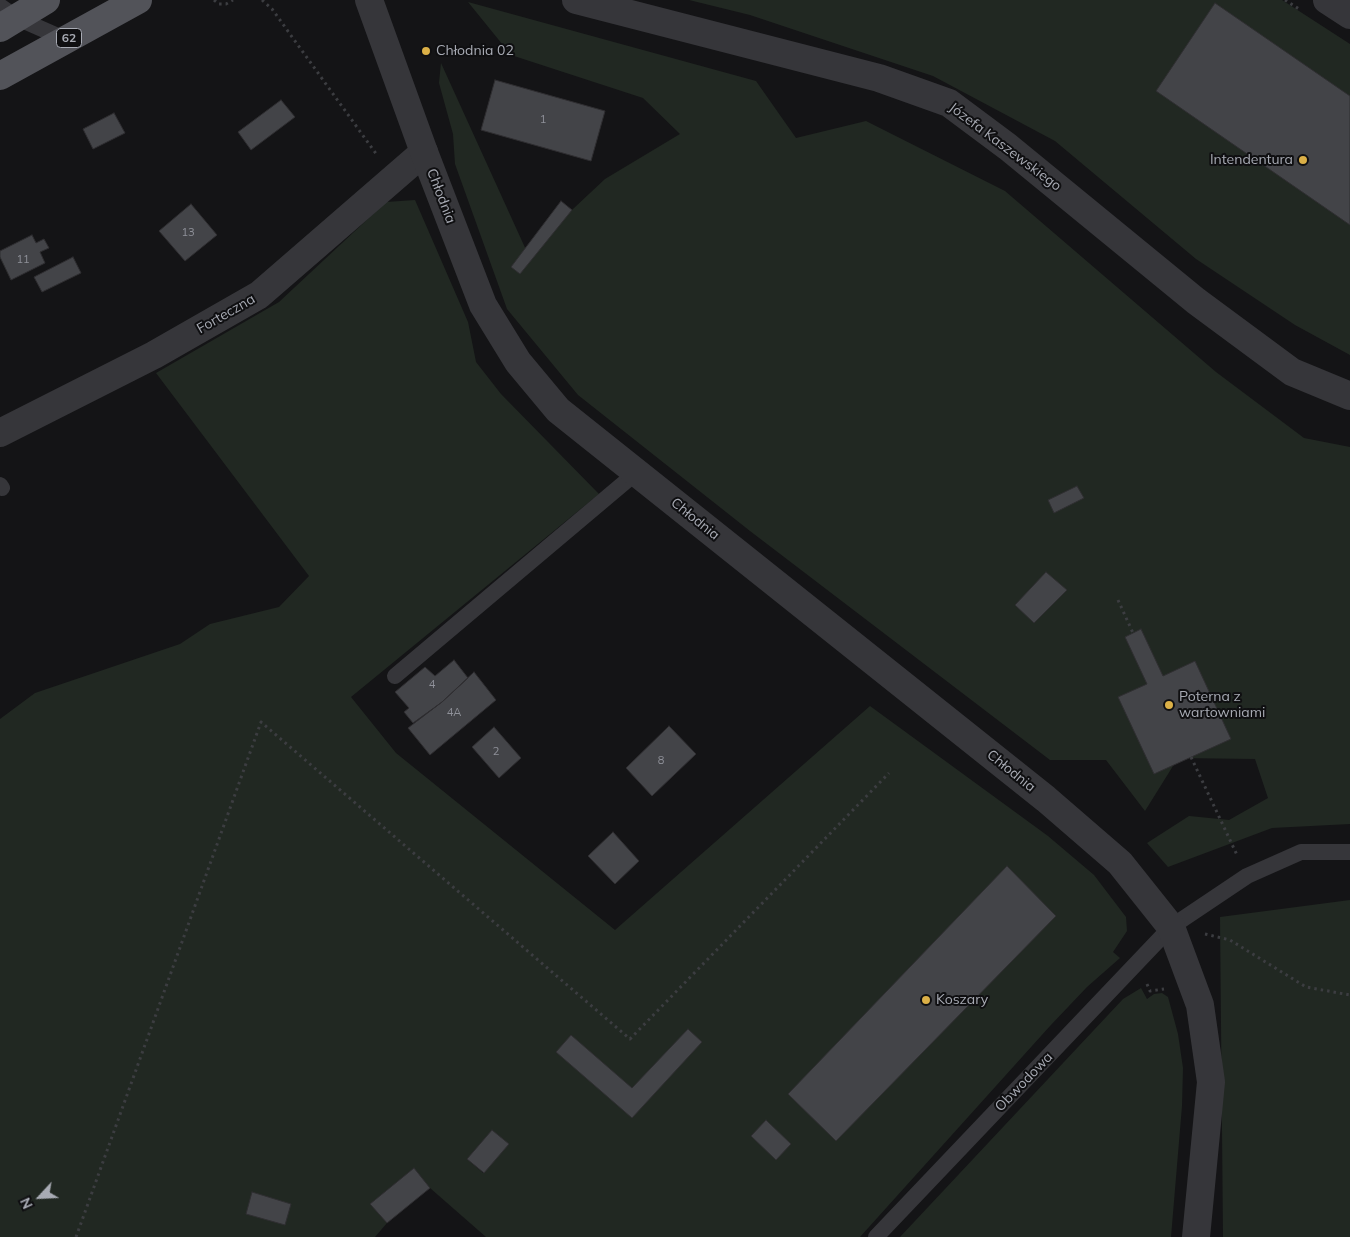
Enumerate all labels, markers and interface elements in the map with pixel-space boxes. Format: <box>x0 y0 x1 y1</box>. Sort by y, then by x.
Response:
road number: 62 <box>56 28 82 48</box>
place label: Chłodnia 02 <box>436 43 514 59</box>
marker: Chłodnia 02 <box>420 45 432 57</box>
street label: Józefa Kaszewskiego <box>946 99 1064 195</box>
house number: 1 <box>540 113 546 127</box>
place label: Intendentura <box>1210 152 1293 168</box>
marker: Intendentura <box>1297 154 1309 166</box>
street label: Chłodnia <box>423 166 459 226</box>
house number: 13 <box>181 226 195 240</box>
house number: 11 <box>16 253 30 267</box>
street label: Forteczna <box>194 291 258 337</box>
street label: Chłodnia <box>667 494 723 544</box>
house number: 4 <box>429 678 435 692</box>
place label: Poterna z wartowniami <box>1179 689 1265 722</box>
marker: Poterna z wartowniami <box>1163 699 1175 711</box>
house number: 4A <box>447 706 461 720</box>
house number: 2 <box>493 745 499 759</box>
street label: Chłodnia <box>983 746 1039 796</box>
house number: 8 <box>658 754 664 768</box>
place label: Koszary <box>936 992 988 1008</box>
marker: Koszary <box>920 994 932 1006</box>
street label: Obwodowa <box>992 1049 1056 1115</box>
north arrow <box>15 1172 65 1222</box>
text: N <box>16 1195 37 1212</box>

